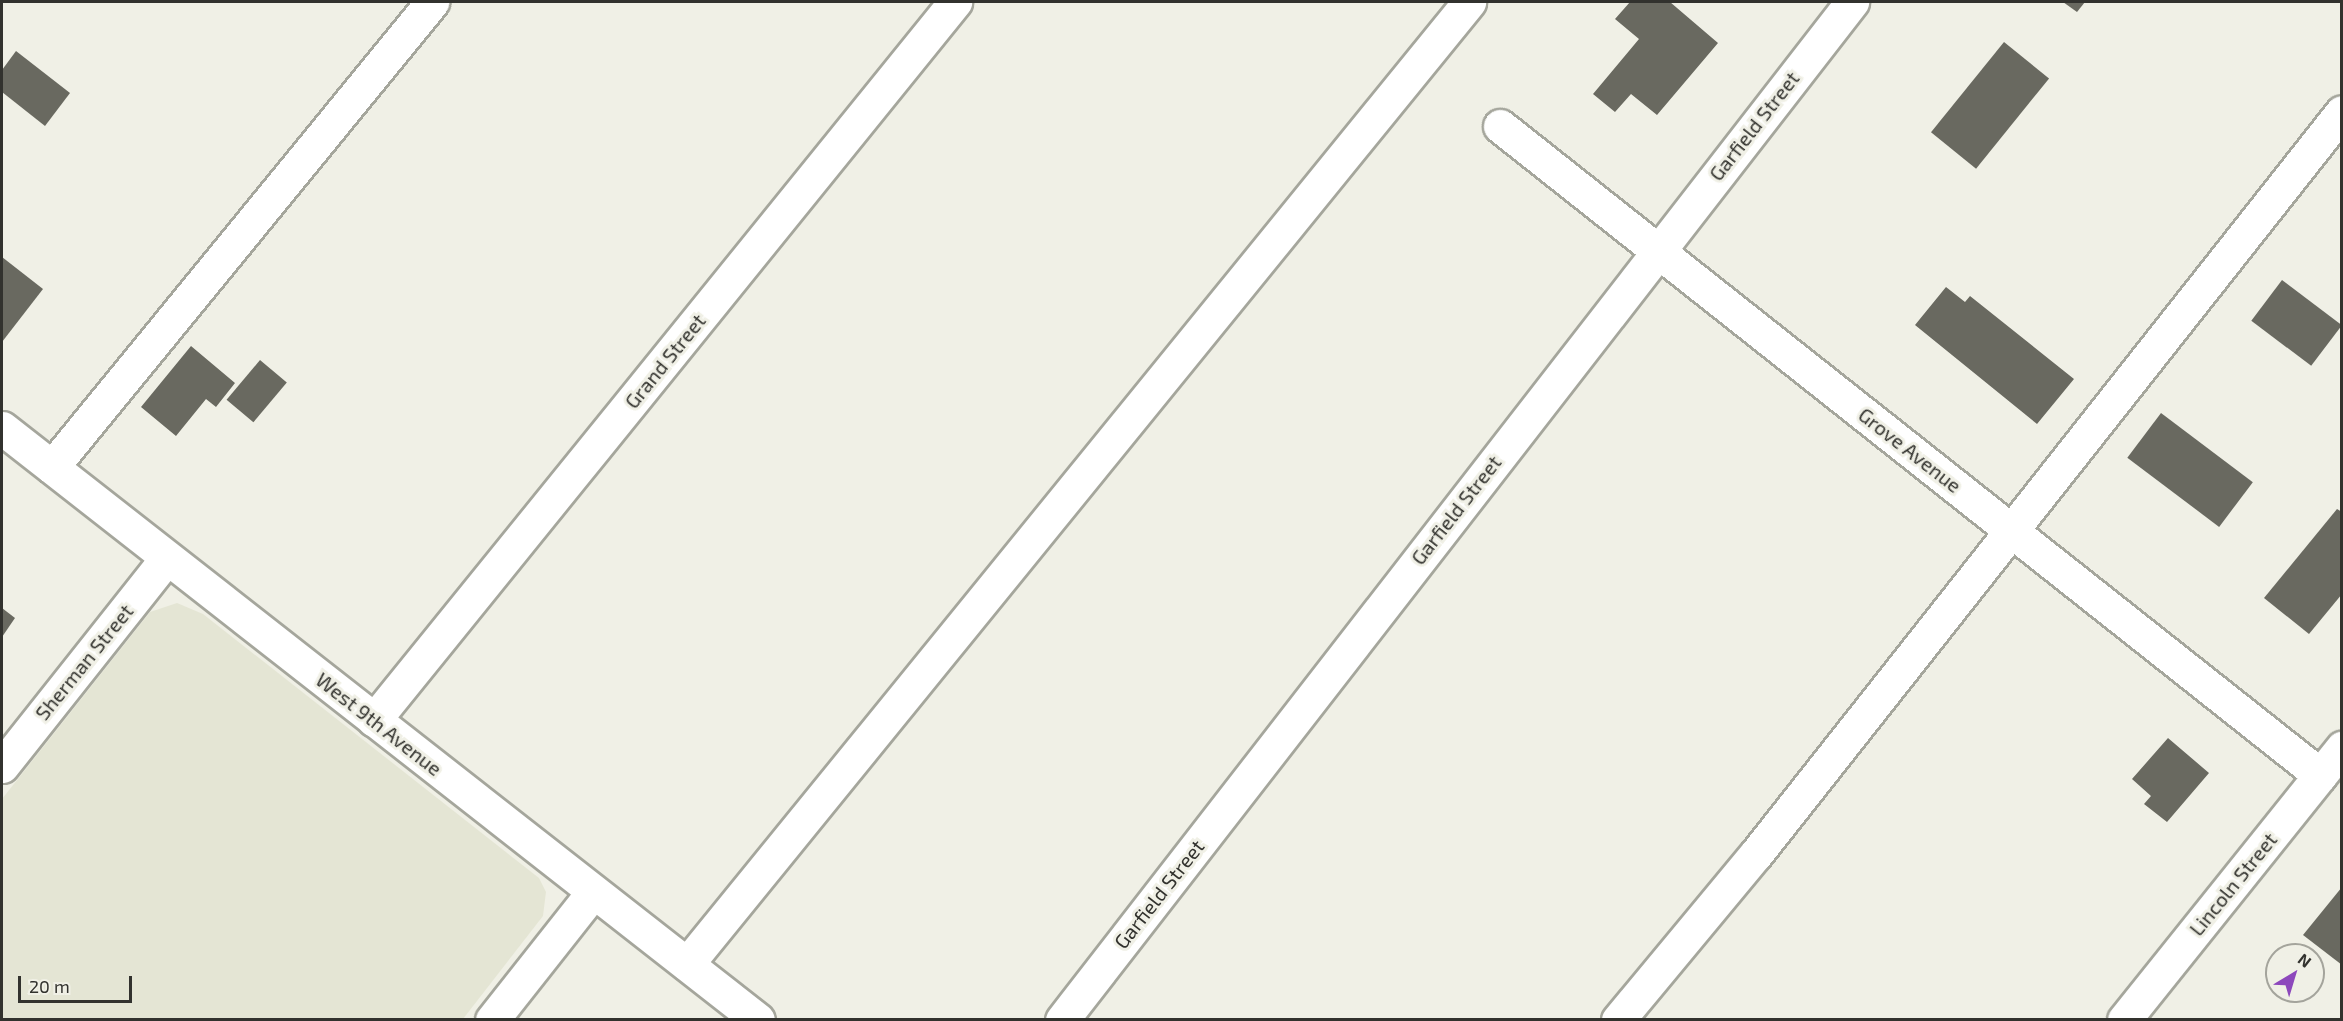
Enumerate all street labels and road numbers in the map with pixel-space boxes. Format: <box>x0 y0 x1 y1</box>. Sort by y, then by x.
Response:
street label: Garfield Street <box>1704 67 1804 185</box>
street label: Grand Street <box>620 309 710 413</box>
street label: Grove Avenue <box>1854 402 1966 498</box>
street label: Garfield Street <box>1406 451 1506 569</box>
street label: Sherman Street <box>30 599 138 725</box>
street label: West 9th Avenue <box>311 667 447 781</box>
street label: Lincoln Street <box>2184 828 2282 940</box>
street label: Garfield Street <box>1109 835 1209 953</box>

